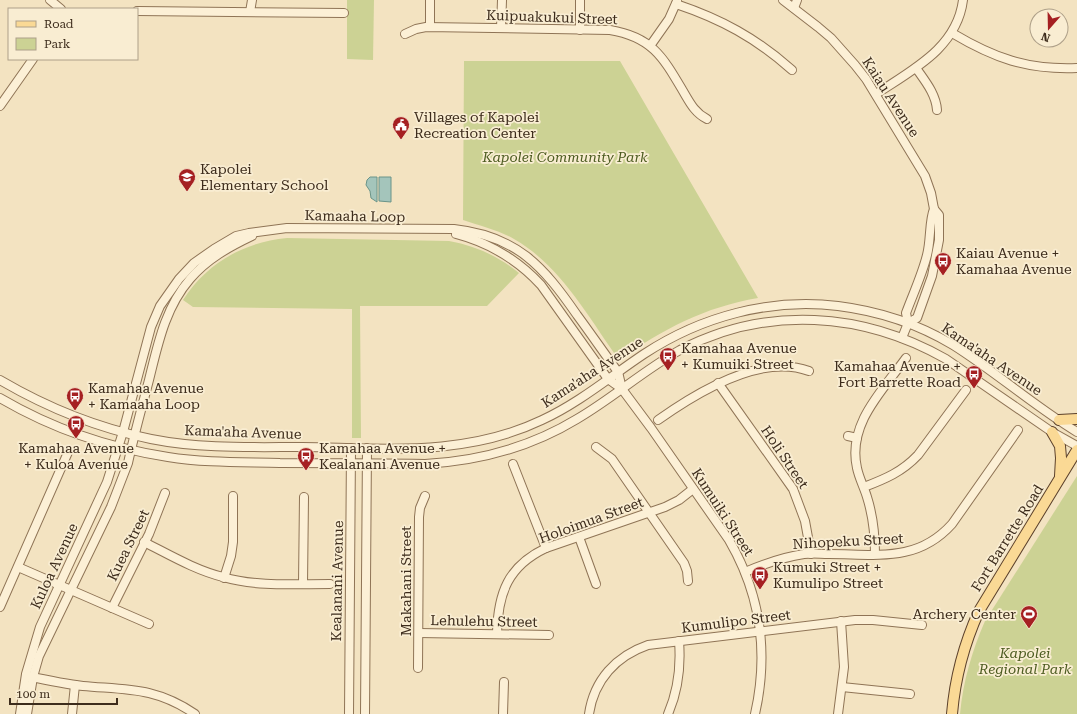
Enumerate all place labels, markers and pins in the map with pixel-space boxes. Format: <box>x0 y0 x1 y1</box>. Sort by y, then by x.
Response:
place label: Villages of Kapolei Recreation Center <box>414 109 540 141</box>
public building icon: Villages of Kapolei Recreation Center <box>391 115 411 140</box>
place label: Kapolei Elementary School <box>200 161 329 193</box>
school or university icon: Kapolei Elementary School <box>177 167 197 192</box>
place label: Kaiau Avenue + Kamahaa Avenue <box>956 245 1072 277</box>
bus stop icon: Kaiau Avenue + Kamahaa Avenue <box>933 251 953 276</box>
place label: Kamahaa Avenue + Kumuiki Street <box>681 340 797 372</box>
bus stop icon: Kamahaa Avenue + Kumuiki Street <box>658 346 678 371</box>
place label: Kamahaa Avenue + Fort Barrette Road <box>834 358 961 390</box>
bus stop icon: Kamahaa Avenue + Fort Barrette Road <box>964 364 984 389</box>
place label: Kamahaa Avenue + Kamaaha Loop <box>88 380 204 412</box>
bus stop icon: Kamahaa Avenue + Kamaaha Loop <box>65 386 85 411</box>
bus stop icon: Kamahaa Avenue + Kuloa Avenue <box>66 414 86 439</box>
place label: Kamahaa Avenue + Kuloa Avenue <box>18 440 134 472</box>
place label: Kamahaa Avenue + Kealanani Avenue <box>319 440 446 472</box>
bus stop icon: Kamahaa Avenue + Kealanani Avenue <box>296 446 316 471</box>
place label: Kumuki Street + Kumulipo Street <box>773 559 883 591</box>
bus stop icon: Kumuki Street + Kumulipo Street <box>750 565 770 590</box>
sports icon: Archery Center <box>1019 604 1039 629</box>
place label: Archery Center <box>913 606 1016 622</box>

